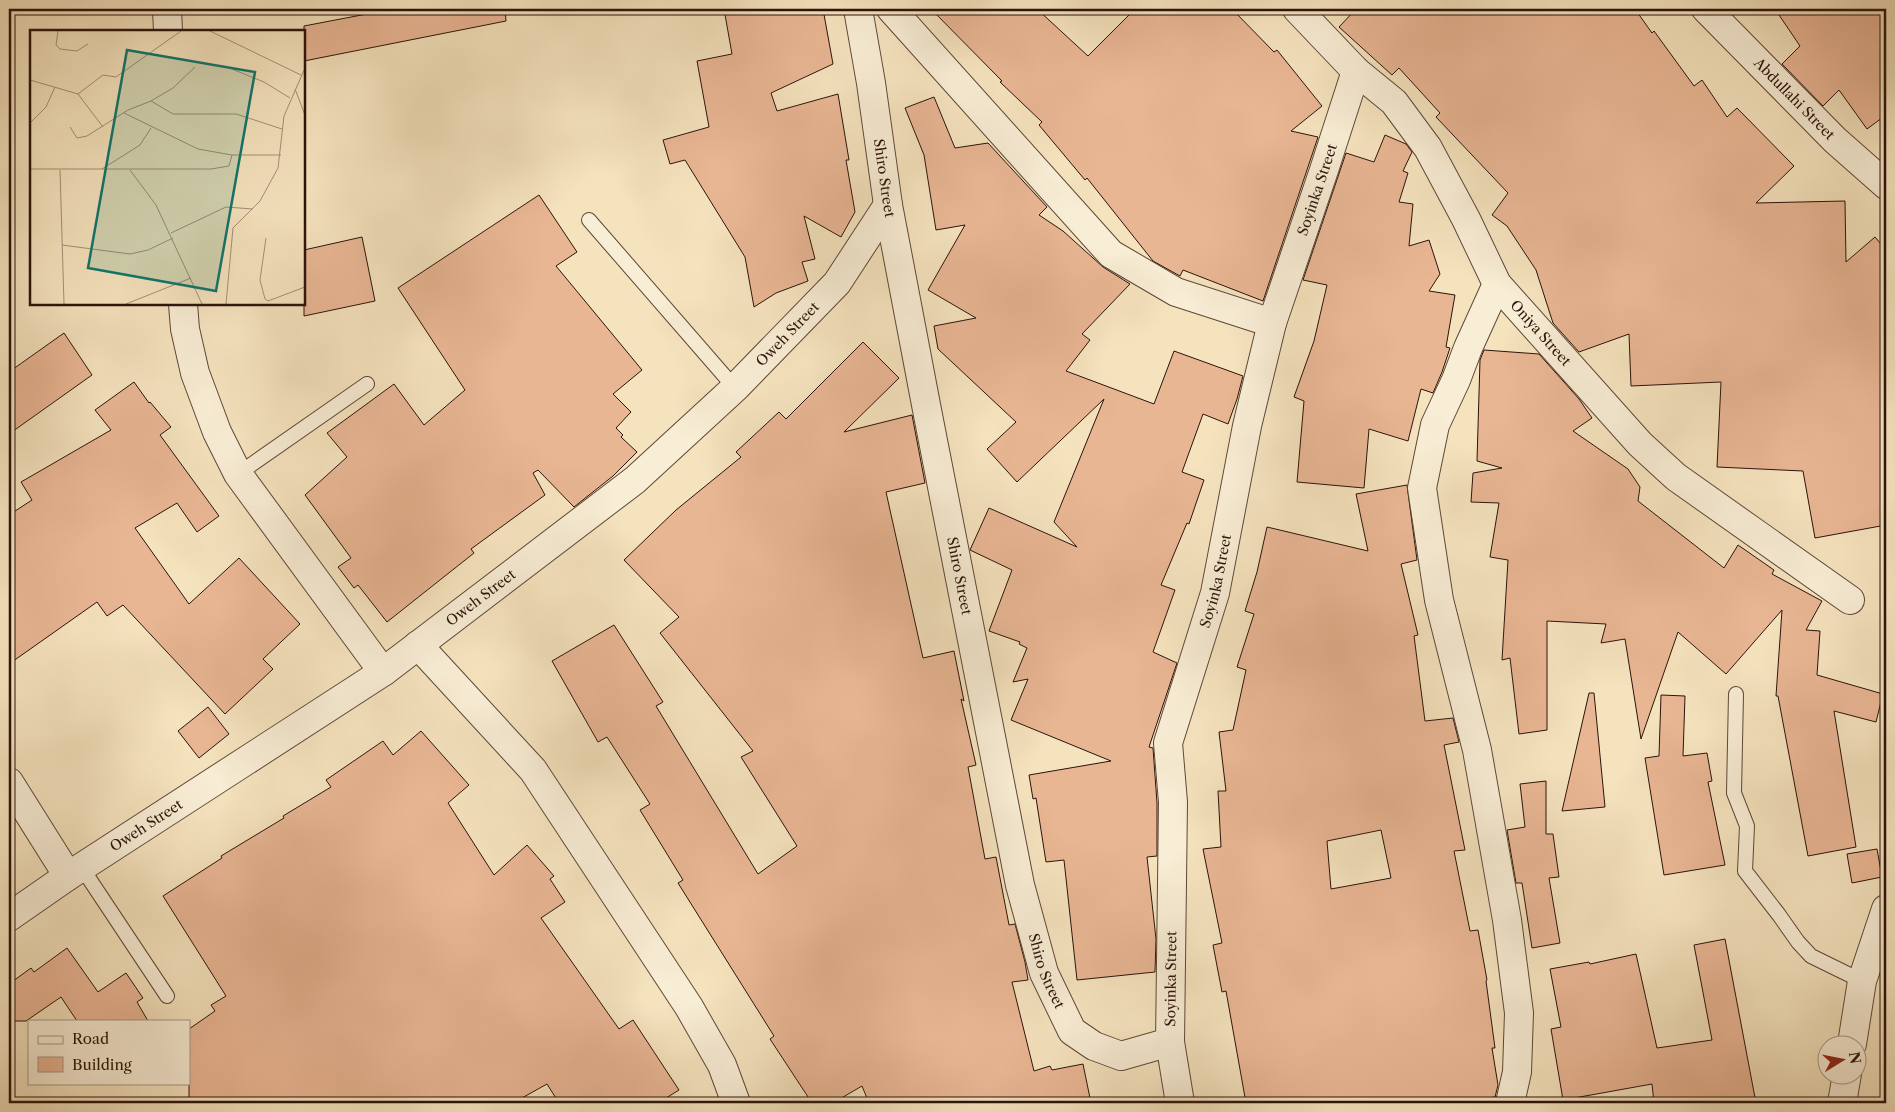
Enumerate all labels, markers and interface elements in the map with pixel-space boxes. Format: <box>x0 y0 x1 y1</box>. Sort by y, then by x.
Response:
inset map <box>30 30 305 305</box>
street label: Abdullahi Street <box>1749 53 1839 144</box>
street label: Shiro Street <box>870 137 899 219</box>
street label: Soyinka Street <box>1293 141 1341 238</box>
street label: Oniya Street <box>1506 296 1575 370</box>
street label: Oweh Street <box>752 298 823 370</box>
street label: Soyinka Street <box>1196 533 1235 630</box>
street label: Shiro Street <box>943 535 976 616</box>
street label: Oweh Street <box>442 565 519 630</box>
street label: Oweh Street <box>106 795 186 855</box>
street label: Shiro Street <box>1025 931 1069 1012</box>
street label: Soyinka Street <box>1161 931 1180 1027</box>
legend <box>28 1020 190 1084</box>
text: Road <box>72 1029 109 1048</box>
north arrow <box>1818 1034 1868 1084</box>
text: N <box>1845 1050 1865 1065</box>
text: Building <box>72 1055 132 1074</box>

